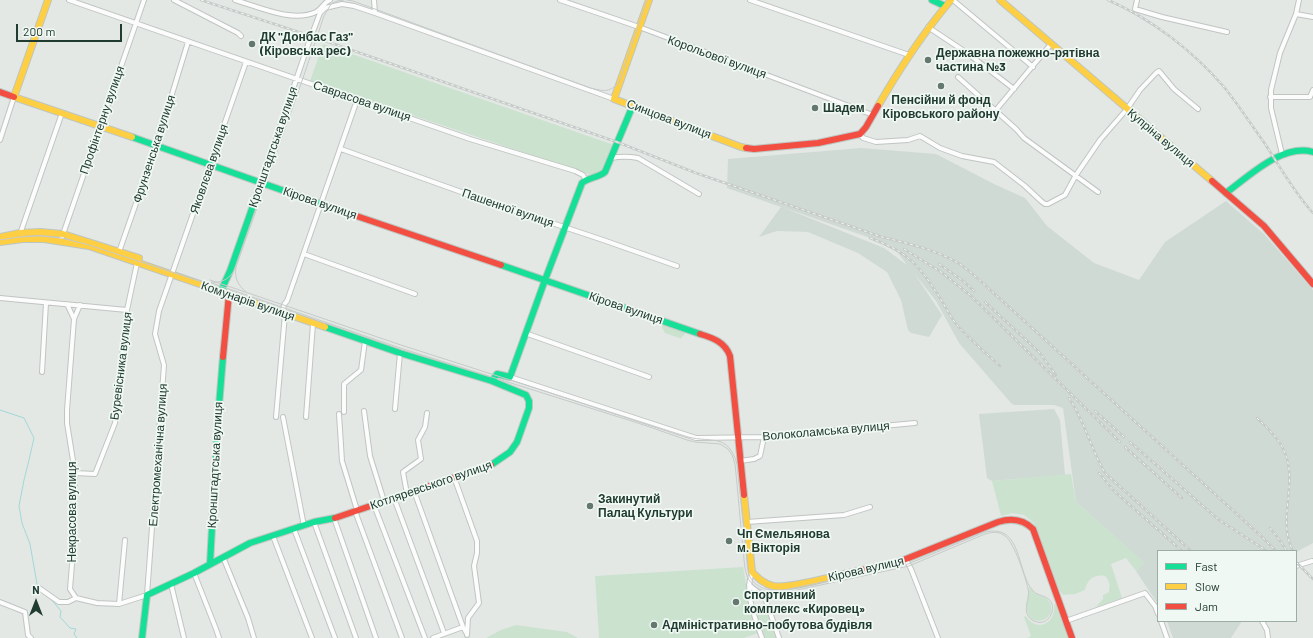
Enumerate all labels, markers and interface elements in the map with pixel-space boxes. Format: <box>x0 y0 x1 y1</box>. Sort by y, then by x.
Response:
scale bar <box>18 16 124 42</box>
text: 200 m <box>23 24 55 38</box>
place label: ДК "Донбас Газ" (Кіровська рес) <box>260 30 353 58</box>
street label: Корольової вулиця <box>666 32 768 82</box>
marker: ДК "Донбас Газ" (Кіровська рес) <box>247 39 257 49</box>
place label: Державна пожежно-рятівна частина №3 <box>936 46 1100 74</box>
marker: Державна пожежно-рятівна частина №3 <box>923 55 933 65</box>
street label: Профінтерну вулиця <box>77 64 127 176</box>
street label: Саврасова вулиця <box>311 78 413 124</box>
marker: Пенсійни й фонд Кіровського району <box>936 81 946 91</box>
street label: Кронштадтська вулиця <box>246 85 300 209</box>
street label: Фрунзенська вулиця <box>130 93 178 205</box>
place label: Пенсійни й фонд Кіровського району <box>883 93 999 121</box>
street label: Синцова вулиця <box>625 96 713 142</box>
place label: Шадем <box>823 101 865 115</box>
marker: Шадем <box>810 103 820 113</box>
street label: Купріна вулиця <box>1124 106 1198 170</box>
street label: Яковлєва вулиця <box>187 122 231 216</box>
street label: Кірова вулиця <box>281 184 359 222</box>
street label: Пашенної вулиця <box>460 186 556 230</box>
street label: Комунарів вулиця <box>199 278 297 324</box>
street label: Кірова вулиця <box>587 289 665 327</box>
street label: Буревісника вулиця <box>107 311 135 421</box>
street label: Електромеханічна вулиця <box>146 383 170 527</box>
street label: Кронштадтська вулиця <box>204 401 226 529</box>
street label: Волоколамська вулиця <box>762 418 890 444</box>
street label: Котляревського вулиця <box>368 457 494 513</box>
street label: Некрасова вулиця <box>65 462 79 562</box>
place label: Закинутий Палац Культури <box>598 492 693 520</box>
marker: Закинутий Палац Культури <box>585 501 595 511</box>
place label: Чп Ємельянова м. Вікторія <box>737 527 830 555</box>
marker: Чп Ємельянова м. Вікторія <box>724 536 734 546</box>
legend <box>1157 550 1297 622</box>
street label: Кірова вулиця <box>827 553 905 585</box>
text: Fast <box>1195 559 1218 573</box>
text: Slow <box>1195 579 1220 593</box>
north arrow <box>16 582 56 622</box>
text: N <box>32 583 40 596</box>
place label: Cпортивний комплекс «Кировец» <box>744 588 865 616</box>
marker: Cпортивний комплекс «Кировец» <box>731 597 741 607</box>
text: Jam <box>1195 599 1218 613</box>
place label: Адміністративно-побутова будівля <box>662 618 872 632</box>
marker: Адміністративно-побутова будівля <box>649 620 659 630</box>

